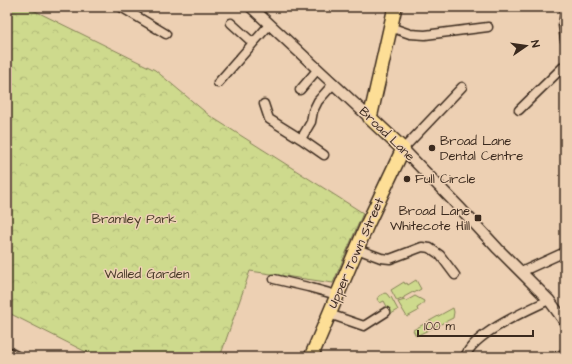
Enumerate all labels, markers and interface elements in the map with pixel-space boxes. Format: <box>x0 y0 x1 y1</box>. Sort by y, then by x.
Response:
north arrow <box>506 26 546 66</box>
text: N <box>527 39 543 49</box>
street label: Broad Lane <box>355 103 419 165</box>
place label: Broad Lane Dental Centre <box>440 132 523 165</box>
marker: Broad Lane Dental Centre <box>427 143 437 153</box>
place label: Full Circle <box>415 170 476 188</box>
marker: Full Circle <box>402 174 412 184</box>
street label: Upper Town Street <box>324 194 389 311</box>
place label: Broad Lane Whitecote Hill <box>390 202 470 235</box>
park label: Bramley Park <box>92 210 176 229</box>
marker: Broad Lane Whitecote Hill <box>473 213 483 223</box>
park label: Walled Garden <box>105 265 190 283</box>
scale bar <box>418 312 533 338</box>
text: 100 m <box>424 318 455 335</box>

